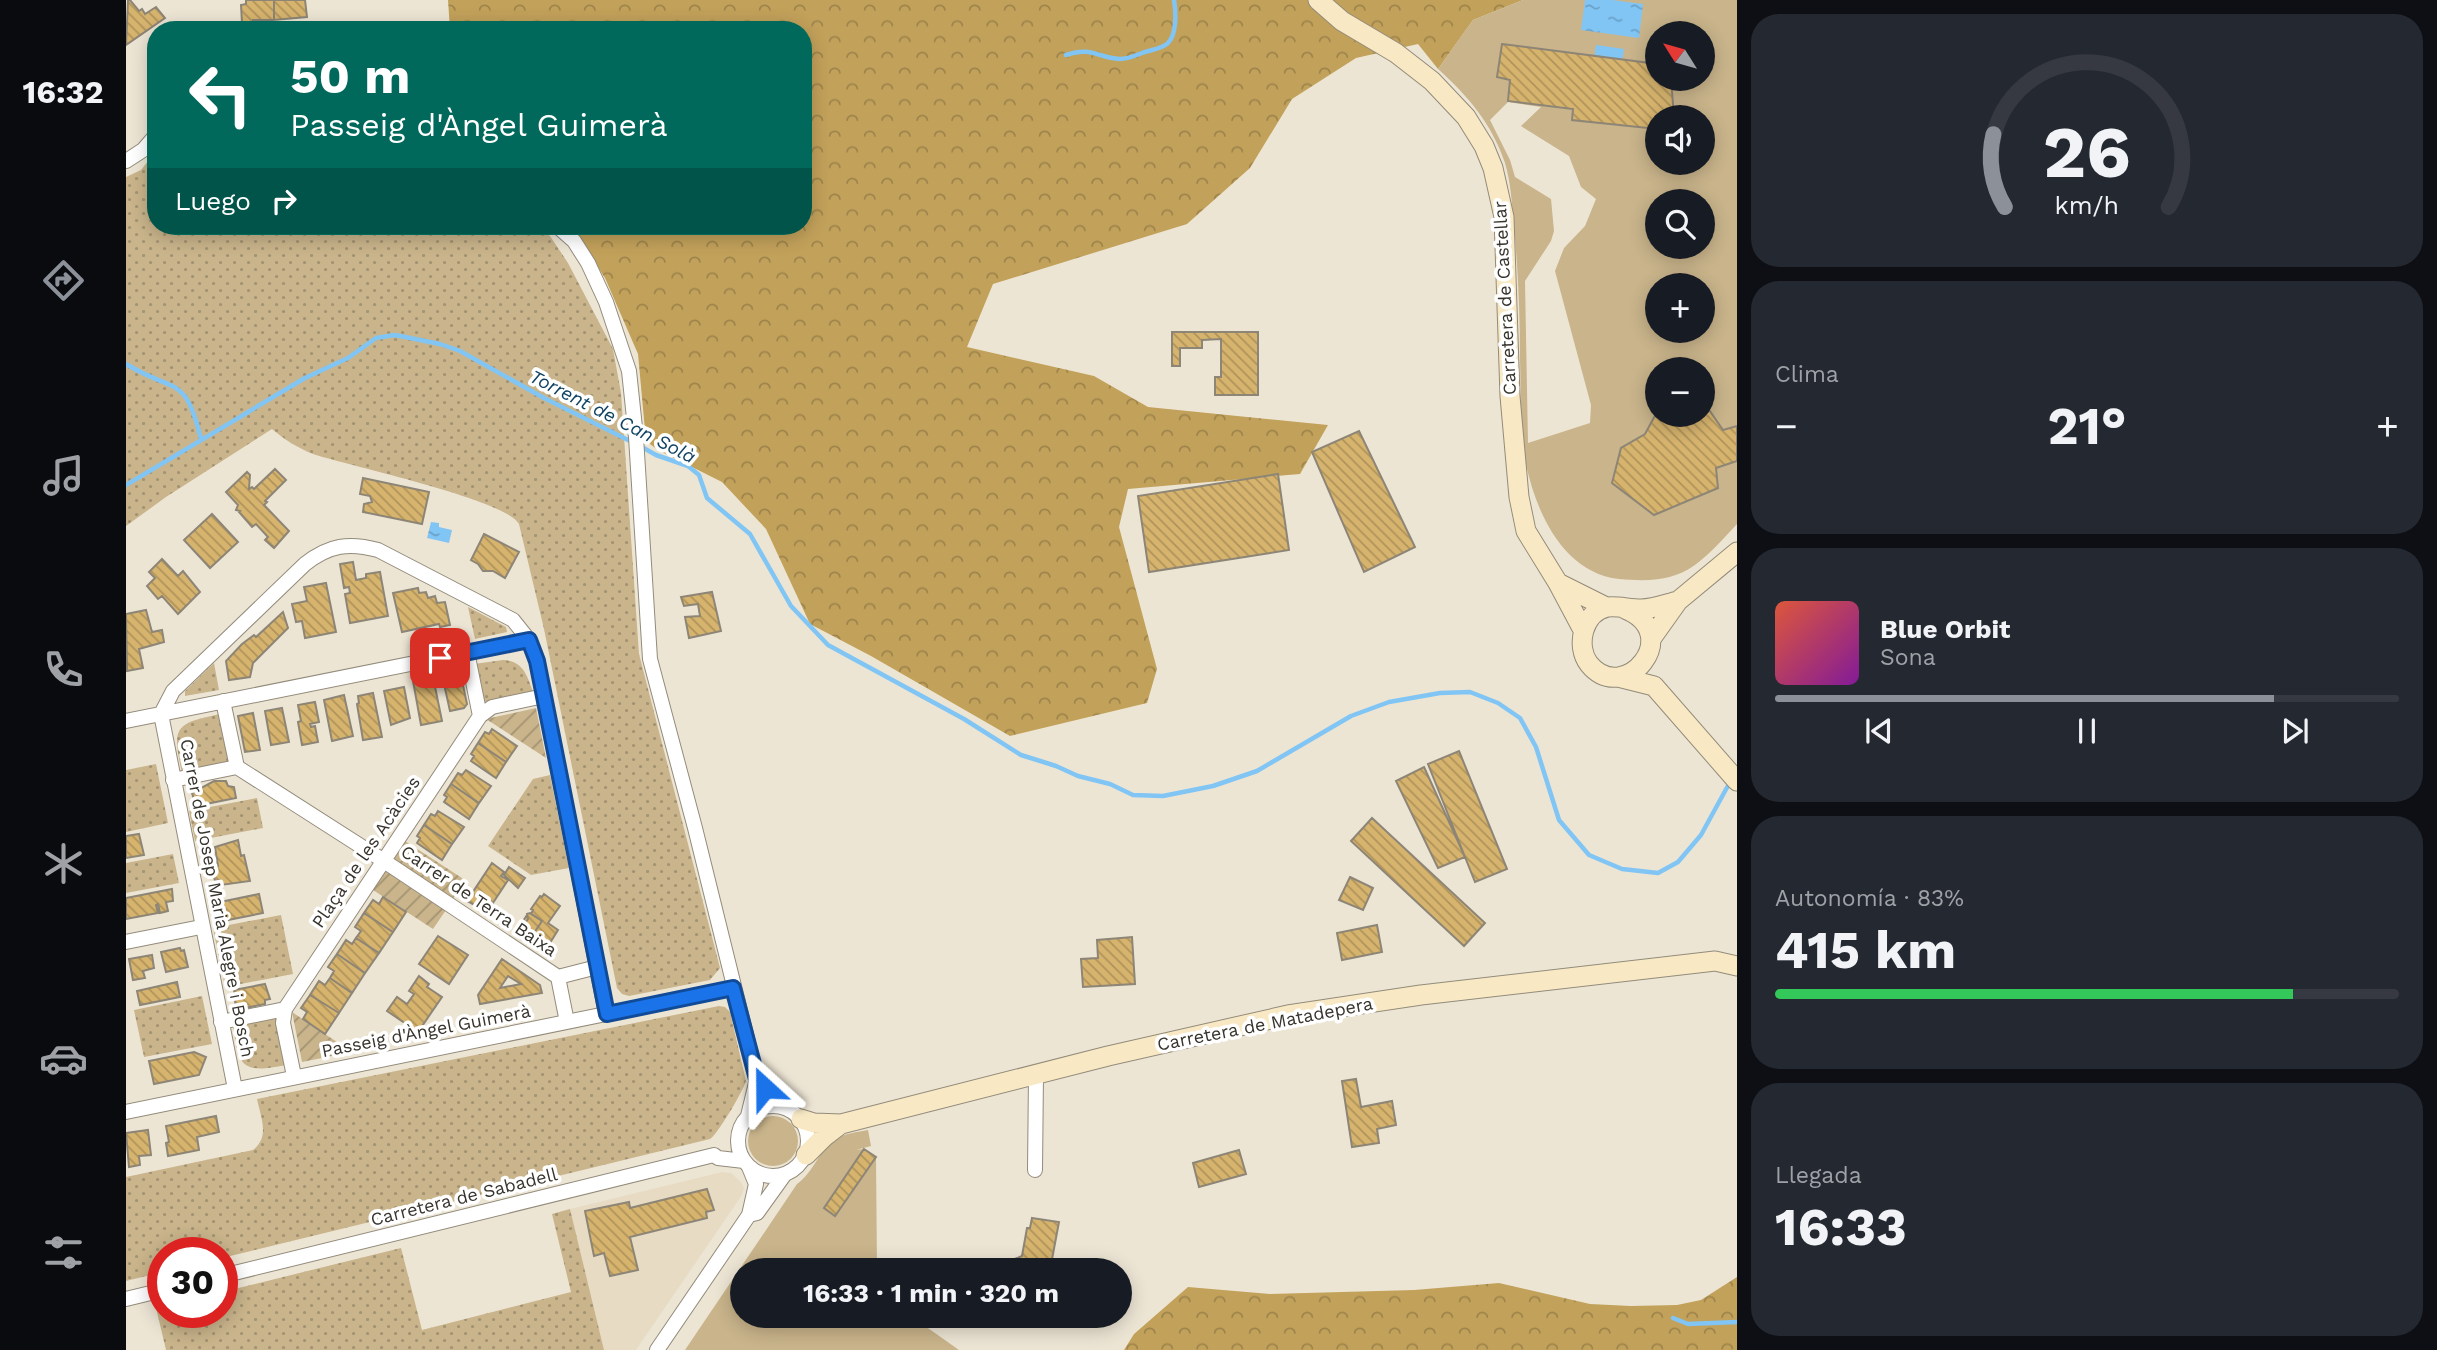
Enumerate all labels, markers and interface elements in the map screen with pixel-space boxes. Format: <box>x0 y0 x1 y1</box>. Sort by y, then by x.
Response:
north arrow <box>1645 21 1715 91</box>
map controls <box>1645 21 1715 427</box>
text: 50 m <box>290 47 410 105</box>
icon: left <box>175 49 266 140</box>
text: 16:32 <box>22 73 104 111</box>
button: sound <box>1645 105 1715 175</box>
text: Passeig d'Àngel Guimerà <box>290 106 668 144</box>
text: 26 <box>2043 109 2131 195</box>
icon: right <box>265 182 303 220</box>
text: Luego <box>175 186 251 216</box>
button: search <box>1645 189 1715 259</box>
text: km/h <box>2055 190 2119 219</box>
street label: Carretera de Castellar <box>1489 200 1520 396</box>
icon: directions <box>39 256 88 305</box>
button: + <box>1645 273 1715 343</box>
button: − <box>1645 357 1715 427</box>
text: Clima <box>1775 361 1839 388</box>
water label: Torrent de Can Solà <box>526 365 700 468</box>
text: 21° <box>2047 396 2127 457</box>
text: − <box>1775 404 1798 448</box>
text: + <box>2376 404 2399 448</box>
icon: music <box>39 451 88 500</box>
text: Blue Orbit <box>1880 614 2010 644</box>
pin <box>410 628 470 688</box>
icon: arrive <box>421 639 459 677</box>
text: Sona <box>1880 644 1936 671</box>
icon: phone <box>39 645 88 694</box>
icon: previous <box>1860 712 1898 750</box>
icon: pause <box>2068 712 2106 750</box>
icon: next <box>2276 712 2314 750</box>
street label: Carrer de Josep Maria Alegre i Bosch <box>176 737 259 1059</box>
street label: Plaça de les Acàcies <box>307 772 424 931</box>
icon: climate <box>39 839 88 888</box>
street label: Carrer de Terra Baixa <box>397 841 561 961</box>
text: Autonomía · 83% <box>1775 885 1964 912</box>
text: 415 km <box>1775 920 1956 981</box>
street label: Carretera de Matadepera <box>1155 992 1375 1055</box>
street label: Passeig d'Àngel Guimerà <box>320 1000 532 1061</box>
icon: car <box>39 1034 88 1083</box>
position arrow <box>728 1051 802 1125</box>
text: Llegada <box>1775 1162 1862 1189</box>
street label: Carretera de Sabadell <box>368 1163 560 1230</box>
text: 16:33 <box>1775 1197 1907 1258</box>
icon: filters <box>39 1228 88 1277</box>
speed limit sign: 30 <box>147 1237 238 1328</box>
text: 16:33 · 1 min · 320 m <box>803 1278 1059 1308</box>

